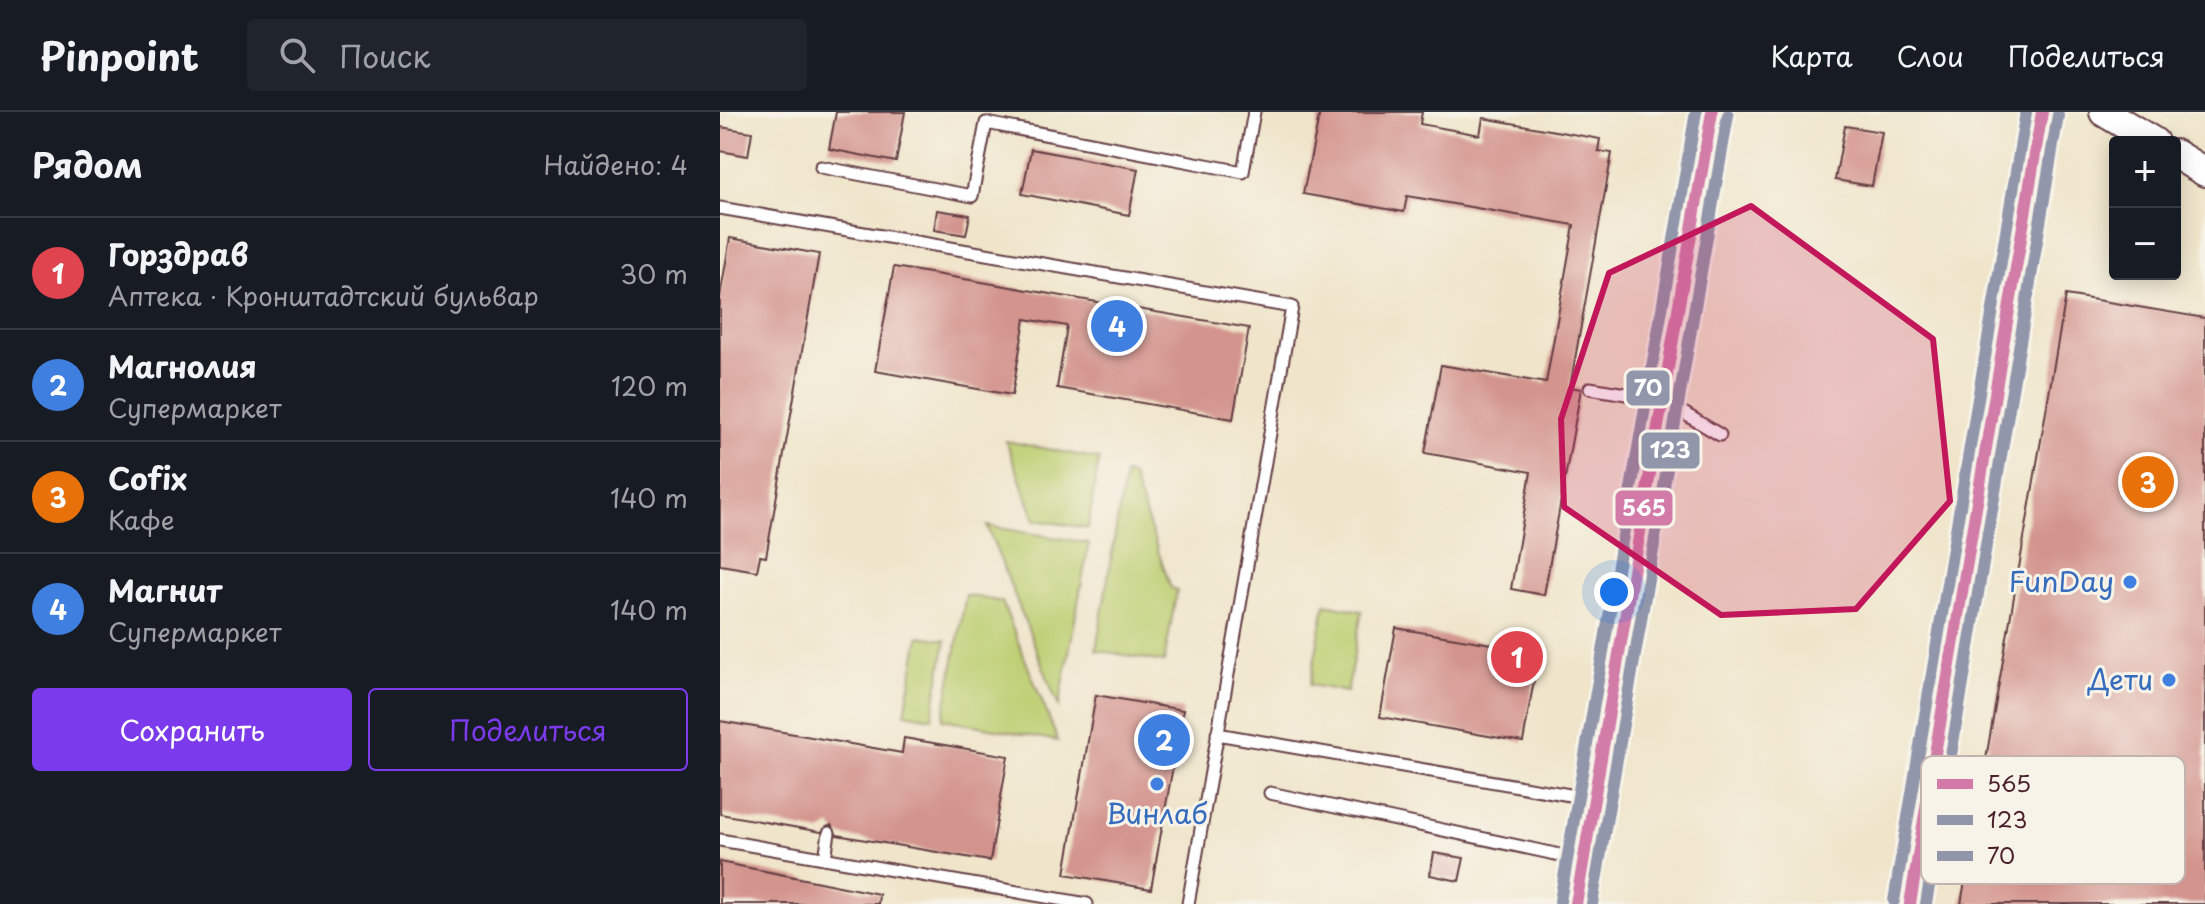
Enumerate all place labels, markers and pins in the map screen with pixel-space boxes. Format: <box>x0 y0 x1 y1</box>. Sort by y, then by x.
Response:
pin: 4 <box>1091 296 1143 356</box>
pin: 3 <box>2122 452 2174 512</box>
place label: FunDay <box>2009 559 2114 602</box>
marker: FunDay <box>2121 573 2139 591</box>
pin: 1 <box>1491 627 1543 687</box>
place label: Дети <box>2087 657 2153 700</box>
marker: Дети <box>2160 671 2178 689</box>
pin: 2 <box>1138 710 1190 770</box>
marker: Винлаб <box>1148 775 1166 793</box>
place label: Винлаб <box>1106 791 1208 834</box>

